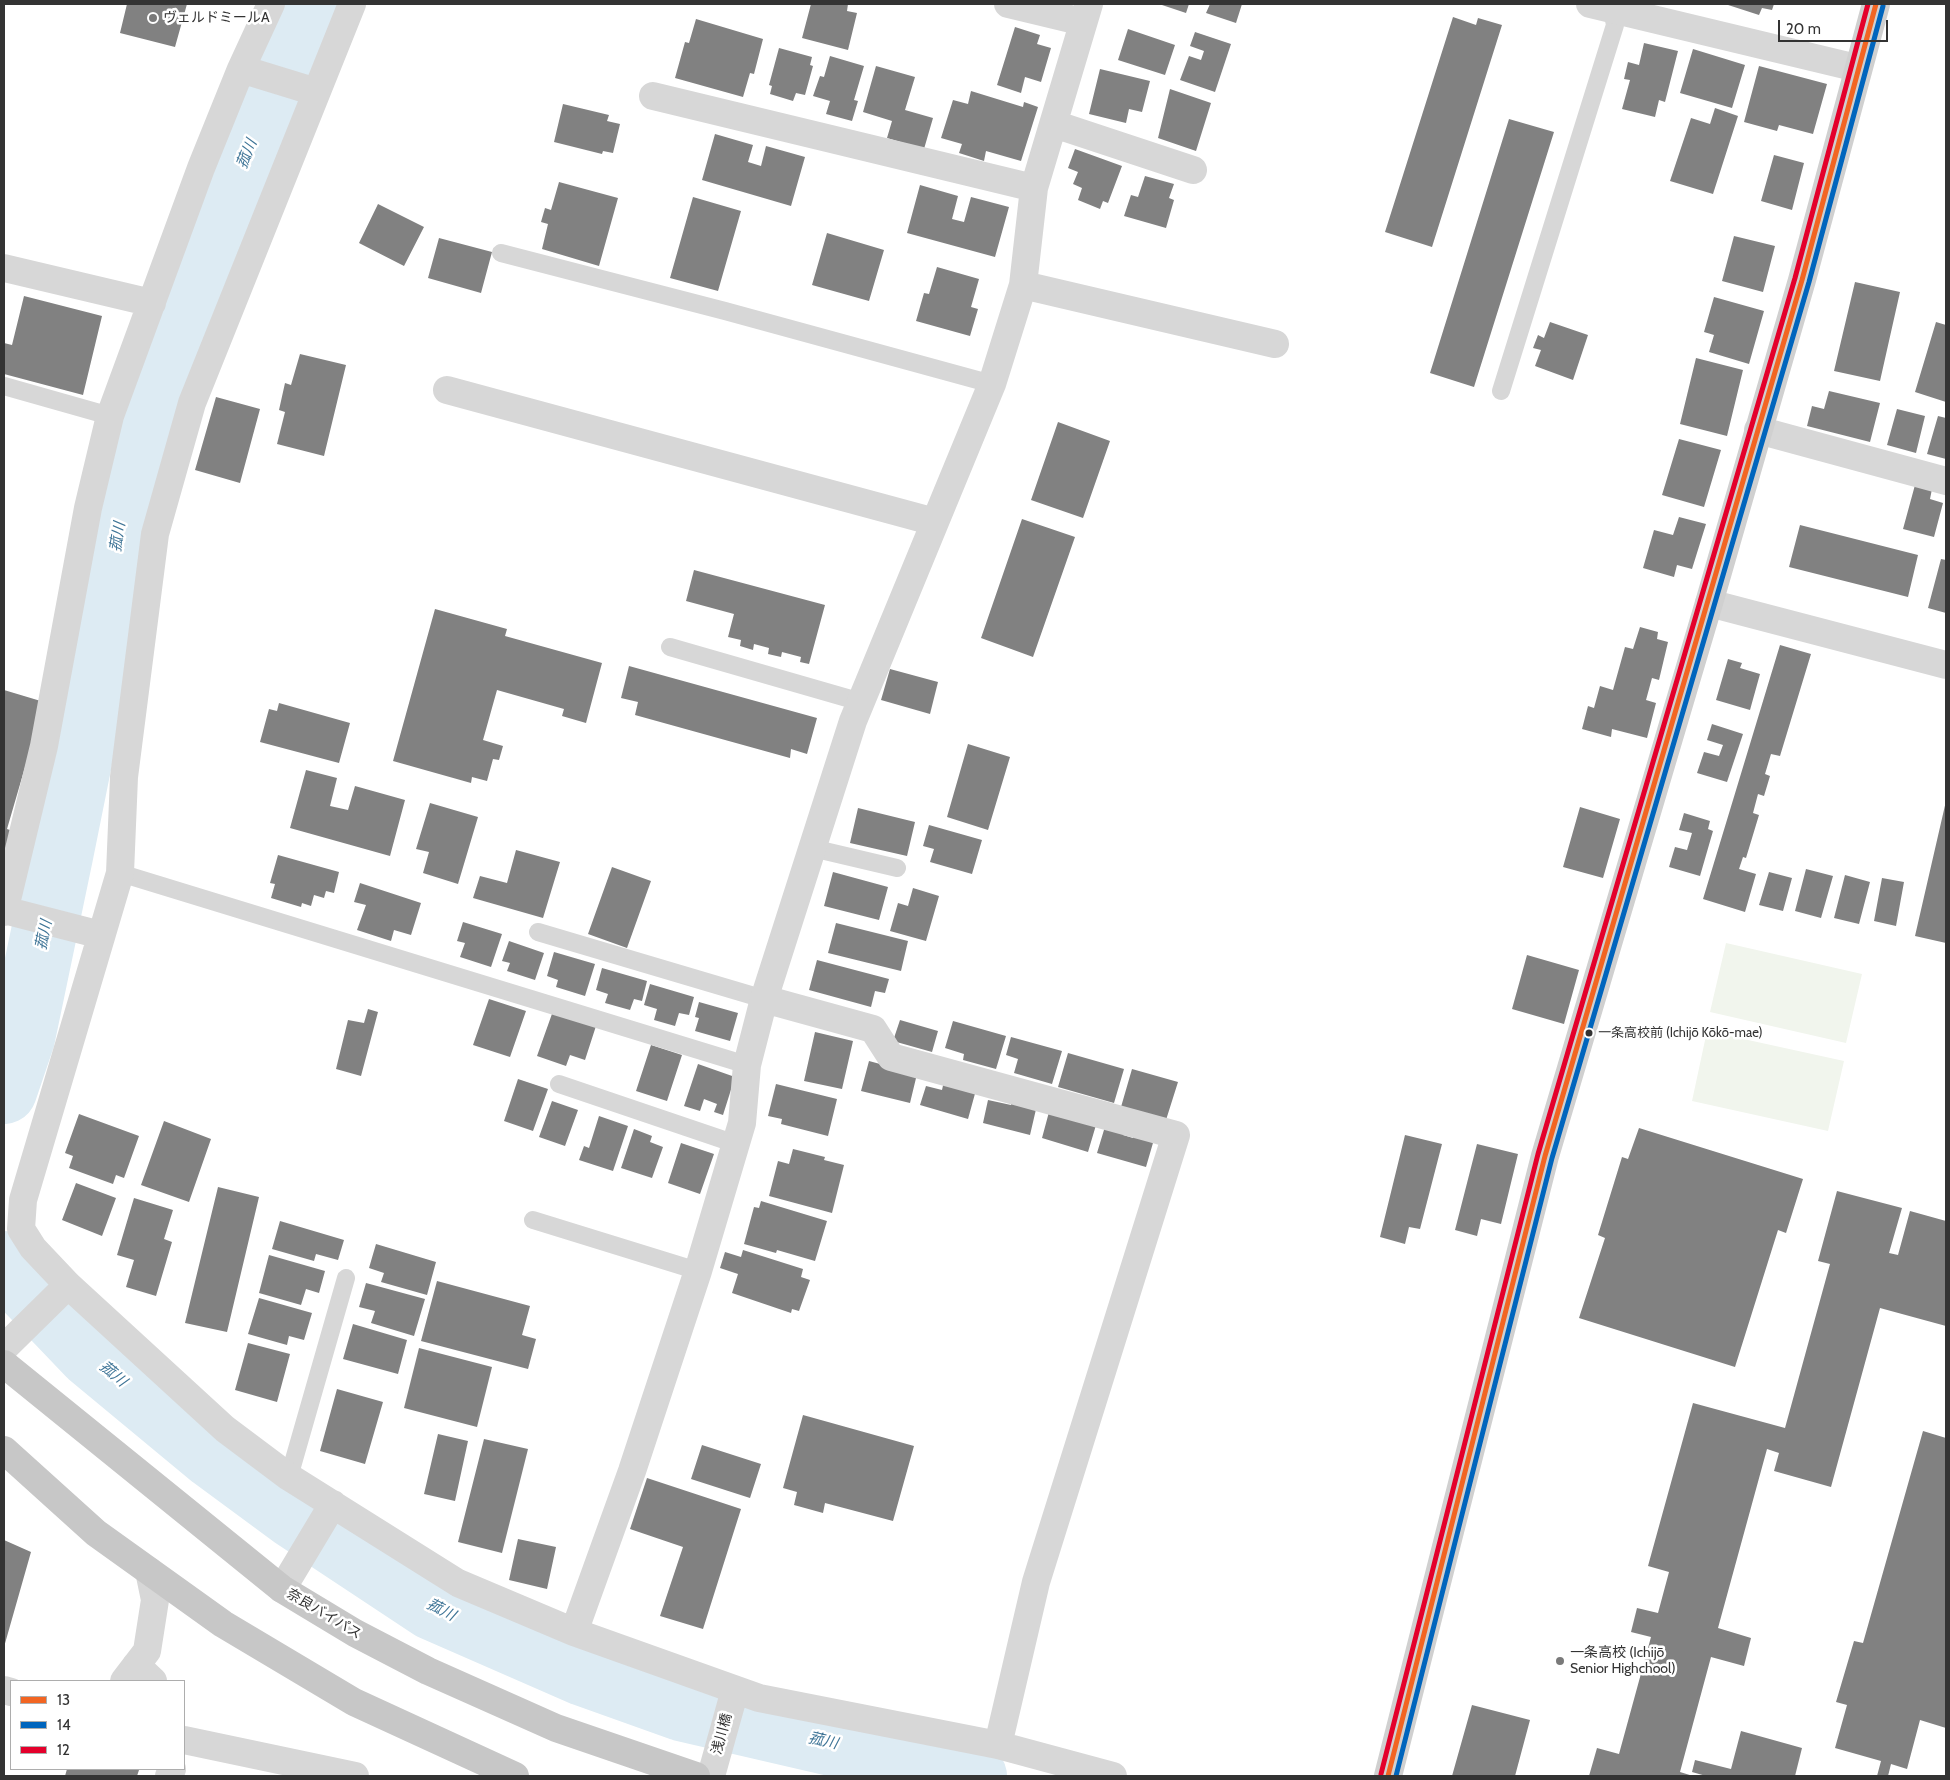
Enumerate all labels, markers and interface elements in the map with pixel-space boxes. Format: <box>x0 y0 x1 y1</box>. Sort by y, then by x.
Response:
place label: ヴェルドミールA <box>163 10 270 26</box>
scale bar <box>1780 10 1890 42</box>
marker: ヴェルドミールA <box>147 12 159 24</box>
text: 20 m <box>1786 20 1821 38</box>
water label: 菰川 <box>233 137 261 171</box>
water label: 菰川 <box>107 521 129 553</box>
water label: 菰川 <box>32 918 56 952</box>
place label: 一条高校前 (Ichijō Kōkō-mae) <box>1598 1025 1763 1041</box>
marker: 一条高校前 (Ichijō Kōkō-mae) <box>1584 1028 1594 1038</box>
water label: 菰川 <box>96 1357 130 1391</box>
street label: 奈良バイパス <box>284 1585 364 1643</box>
water label: 菰川 <box>424 1595 458 1625</box>
place label: 一条高校 (Ichijō Senior Highchool) <box>1570 1645 1676 1678</box>
marker: 一条高校 (Ichijō Senior Highchool) <box>1554 1655 1566 1667</box>
legend <box>10 1680 185 1770</box>
text: 13 <box>57 1691 70 1709</box>
street label: 浅川橋 <box>708 1712 736 1756</box>
text: 14 <box>57 1716 71 1734</box>
water label: 菰川 <box>806 1729 840 1753</box>
text: 12 <box>57 1741 70 1759</box>

